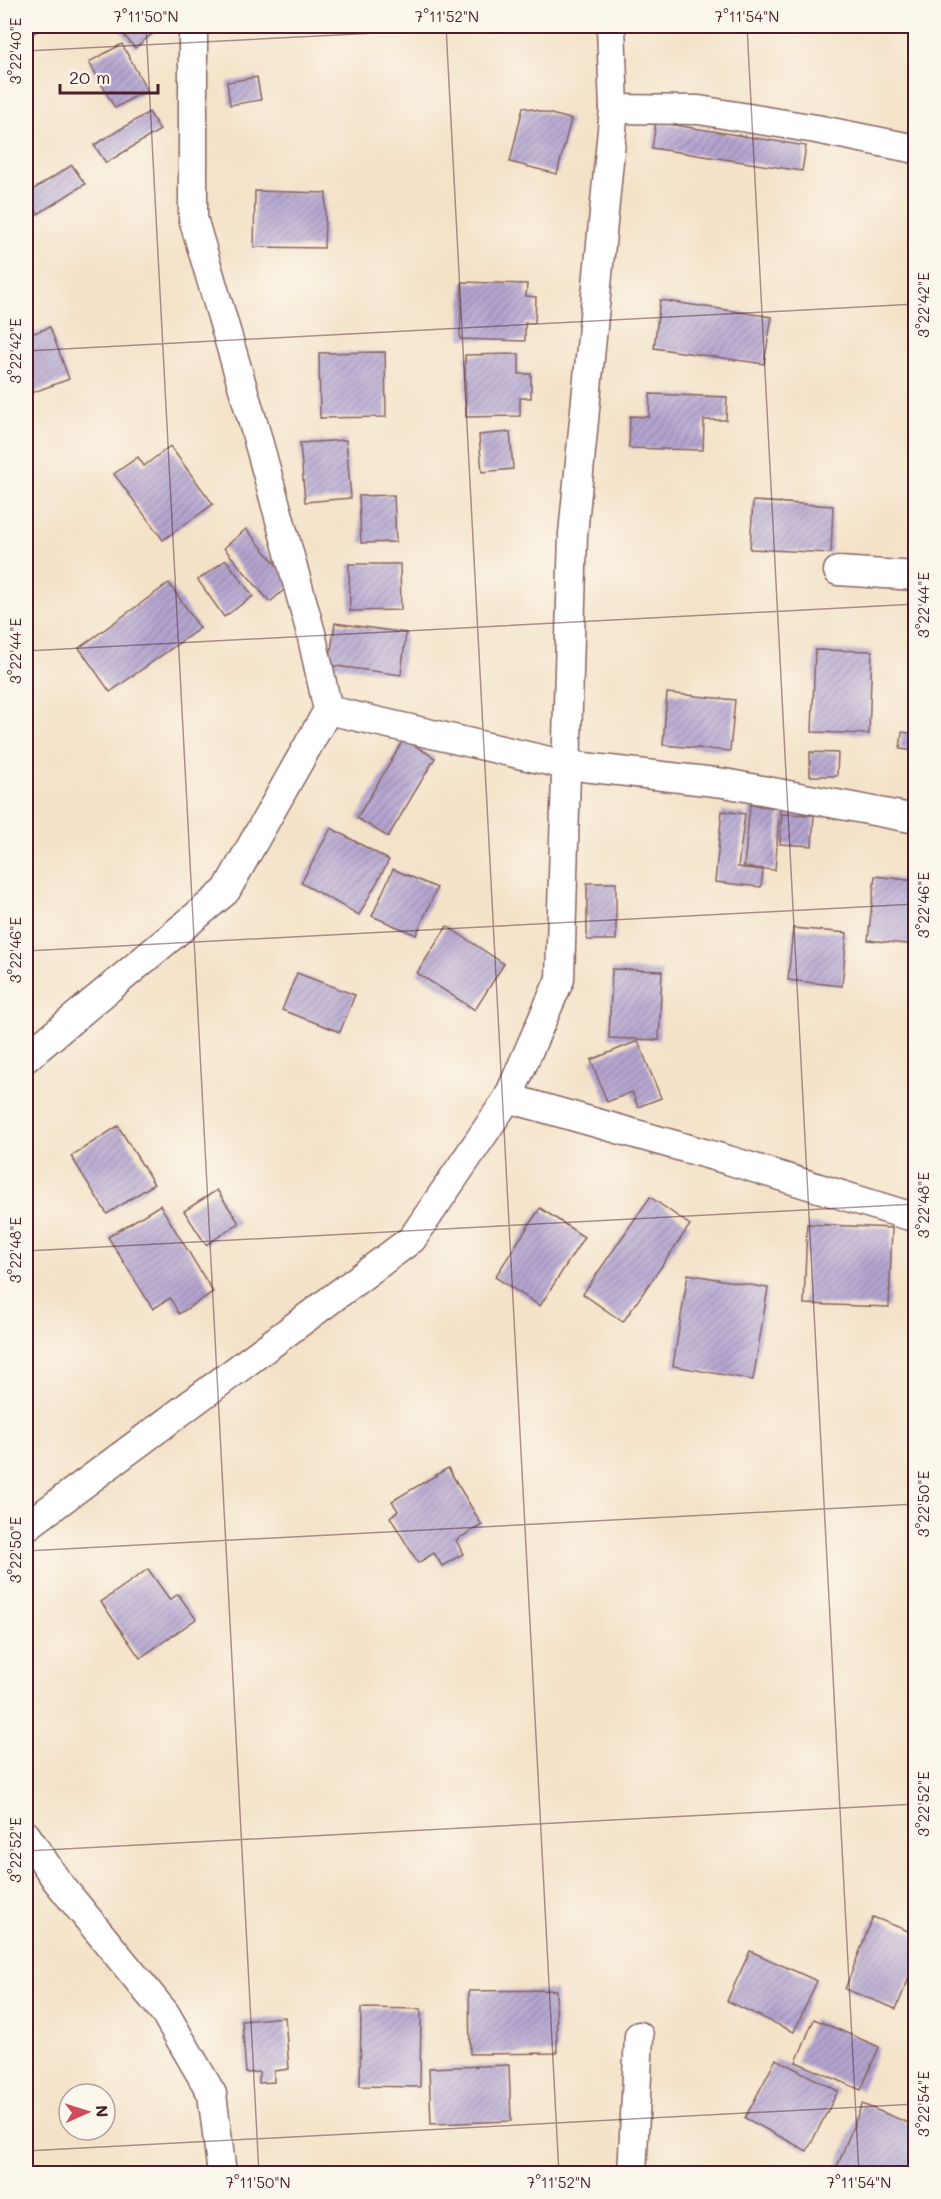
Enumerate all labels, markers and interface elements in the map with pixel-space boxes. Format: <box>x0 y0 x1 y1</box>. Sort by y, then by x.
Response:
text: 7°11'50"N <box>113 6 179 26</box>
text: 7°11'52"N <box>415 6 479 26</box>
text: 7°11'54"N <box>715 6 779 26</box>
text: 3°22'40"E <box>5 17 25 84</box>
scale bar <box>60 57 158 95</box>
text: 20 m <box>69 65 110 89</box>
text: 3°22'42"E <box>913 272 933 338</box>
text: 3°22'42"E <box>5 318 25 384</box>
text: 3°22'44"E <box>913 572 933 638</box>
text: 3°22'44"E <box>5 618 25 684</box>
text: 3°22'46"E <box>913 871 933 938</box>
text: 3°22'46"E <box>5 916 25 983</box>
text: 3°22'48"E <box>913 1171 933 1238</box>
text: 3°22'48"E <box>5 1216 25 1283</box>
text: 3°22'50"E <box>913 1470 933 1537</box>
text: 3°22'50"E <box>5 1516 25 1583</box>
text: 3°22'52"E <box>913 1771 933 1837</box>
text: 3°22'52"E <box>5 1817 25 1883</box>
text: 3°22'54"E <box>913 2071 933 2137</box>
north arrow <box>57 2082 117 2142</box>
text: N <box>92 2105 113 2118</box>
text: 7°11'50"N <box>225 2172 291 2192</box>
text: 7°11'52"N <box>527 2172 591 2192</box>
text: 7°11'54"N <box>827 2172 891 2192</box>

